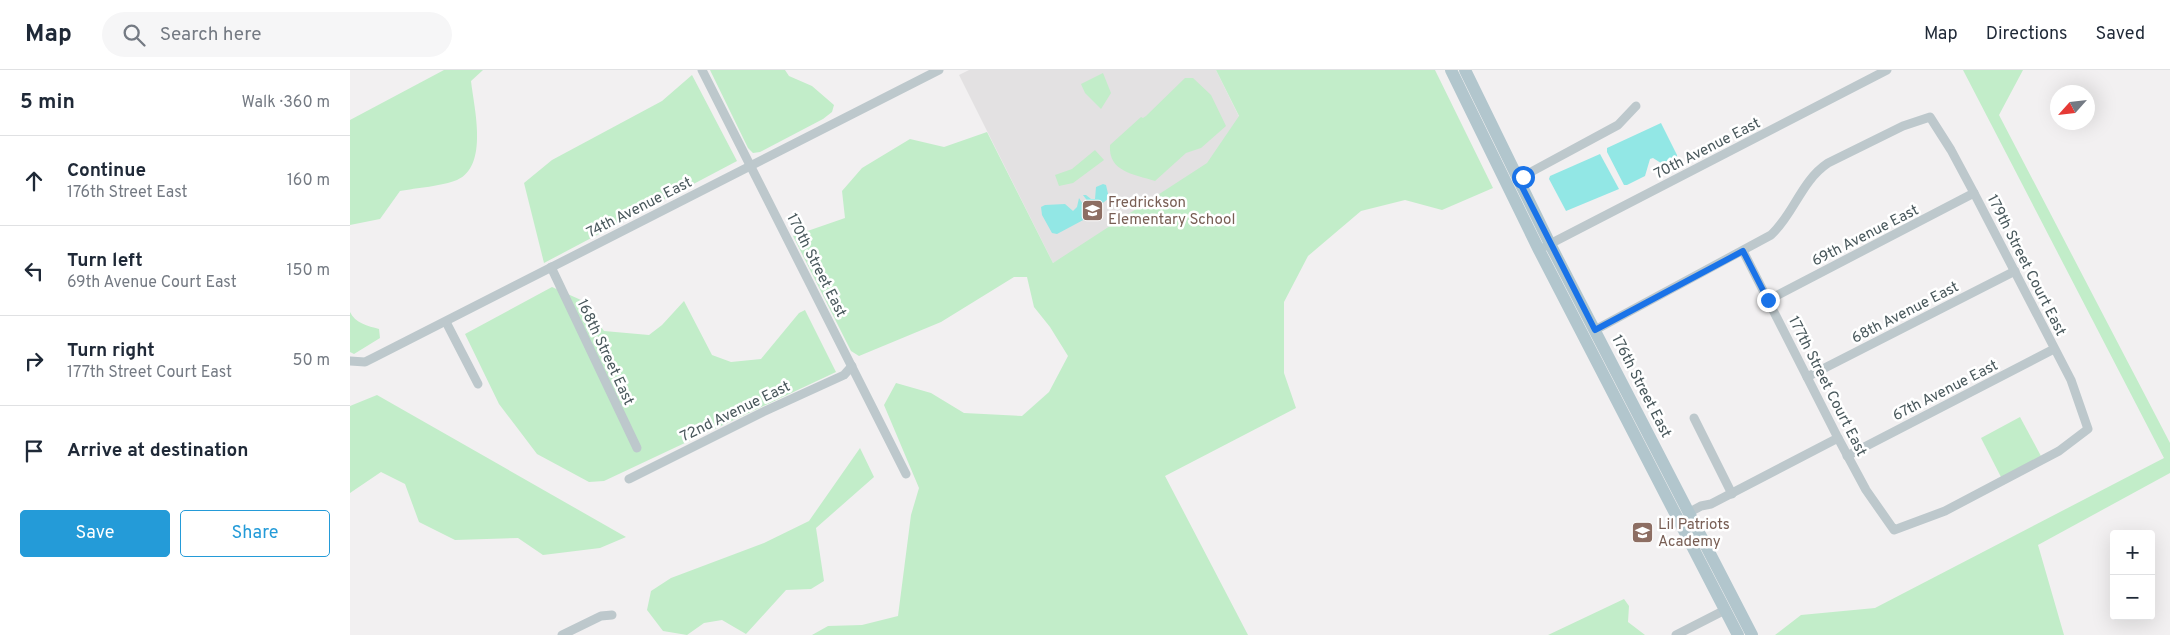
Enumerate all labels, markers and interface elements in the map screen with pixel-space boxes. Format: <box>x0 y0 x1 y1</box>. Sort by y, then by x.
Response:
search box <box>102 12 452 57</box>
text: Map <box>25 20 72 50</box>
icon: search <box>120 21 148 49</box>
text: Search here <box>160 23 261 47</box>
text: Map <box>1924 23 1958 46</box>
text: Directions <box>1986 23 2068 46</box>
text: Saved <box>2096 23 2145 46</box>
north arrow <box>2050 85 2095 130</box>
text: 5 min <box>20 89 75 116</box>
text: Walk · 360 m <box>242 93 330 113</box>
street label: 70th Avenue East <box>1651 114 1764 184</box>
text: Continue <box>67 159 146 183</box>
route start <box>1512 166 1535 189</box>
icon: ahead <box>20 167 48 195</box>
text: 160 m <box>287 171 330 191</box>
street label: 74th Avenue East <box>584 174 695 243</box>
text: 176th Street East <box>67 183 188 203</box>
street label: 179th Street Court East <box>1982 192 2069 339</box>
place label: Fredrickson Elementary School <box>1108 194 1235 230</box>
school or university icon: Fredrickson Elementary School <box>1080 199 1104 223</box>
street label: 69th Avenue East <box>1809 201 1922 271</box>
street label: 170th Street East <box>781 211 850 321</box>
text: Turn left <box>67 249 143 273</box>
icon: left <box>20 257 48 285</box>
text: 150 m <box>287 261 330 281</box>
text: 69th Avenue Court East <box>67 273 237 293</box>
street label: 68th Avenue East <box>1849 278 1962 349</box>
route end <box>1757 289 1780 312</box>
street label: 168th Street East <box>572 297 638 409</box>
street label: 177th Street Court East <box>1783 313 1870 460</box>
street label: 176th Street East <box>1607 332 1675 441</box>
text: Turn right <box>67 339 155 363</box>
icon: right <box>20 347 48 375</box>
text: 50 m <box>293 351 330 371</box>
street label: 67th Avenue East <box>1890 357 2002 426</box>
text: 177th Street Court East <box>67 363 232 383</box>
street label: 72nd Avenue East <box>678 378 794 447</box>
icon: arrive <box>20 437 48 465</box>
text: Arrive at destination <box>67 439 248 463</box>
button: Save <box>20 510 170 557</box>
button: Share <box>180 510 330 557</box>
place label: Lil Patriots Academy <box>1658 516 1730 552</box>
school or university icon: Lil Patriots Academy <box>1630 521 1654 545</box>
map controls <box>2110 530 2155 620</box>
button: + <box>2110 530 2155 575</box>
button: − <box>2110 575 2155 620</box>

